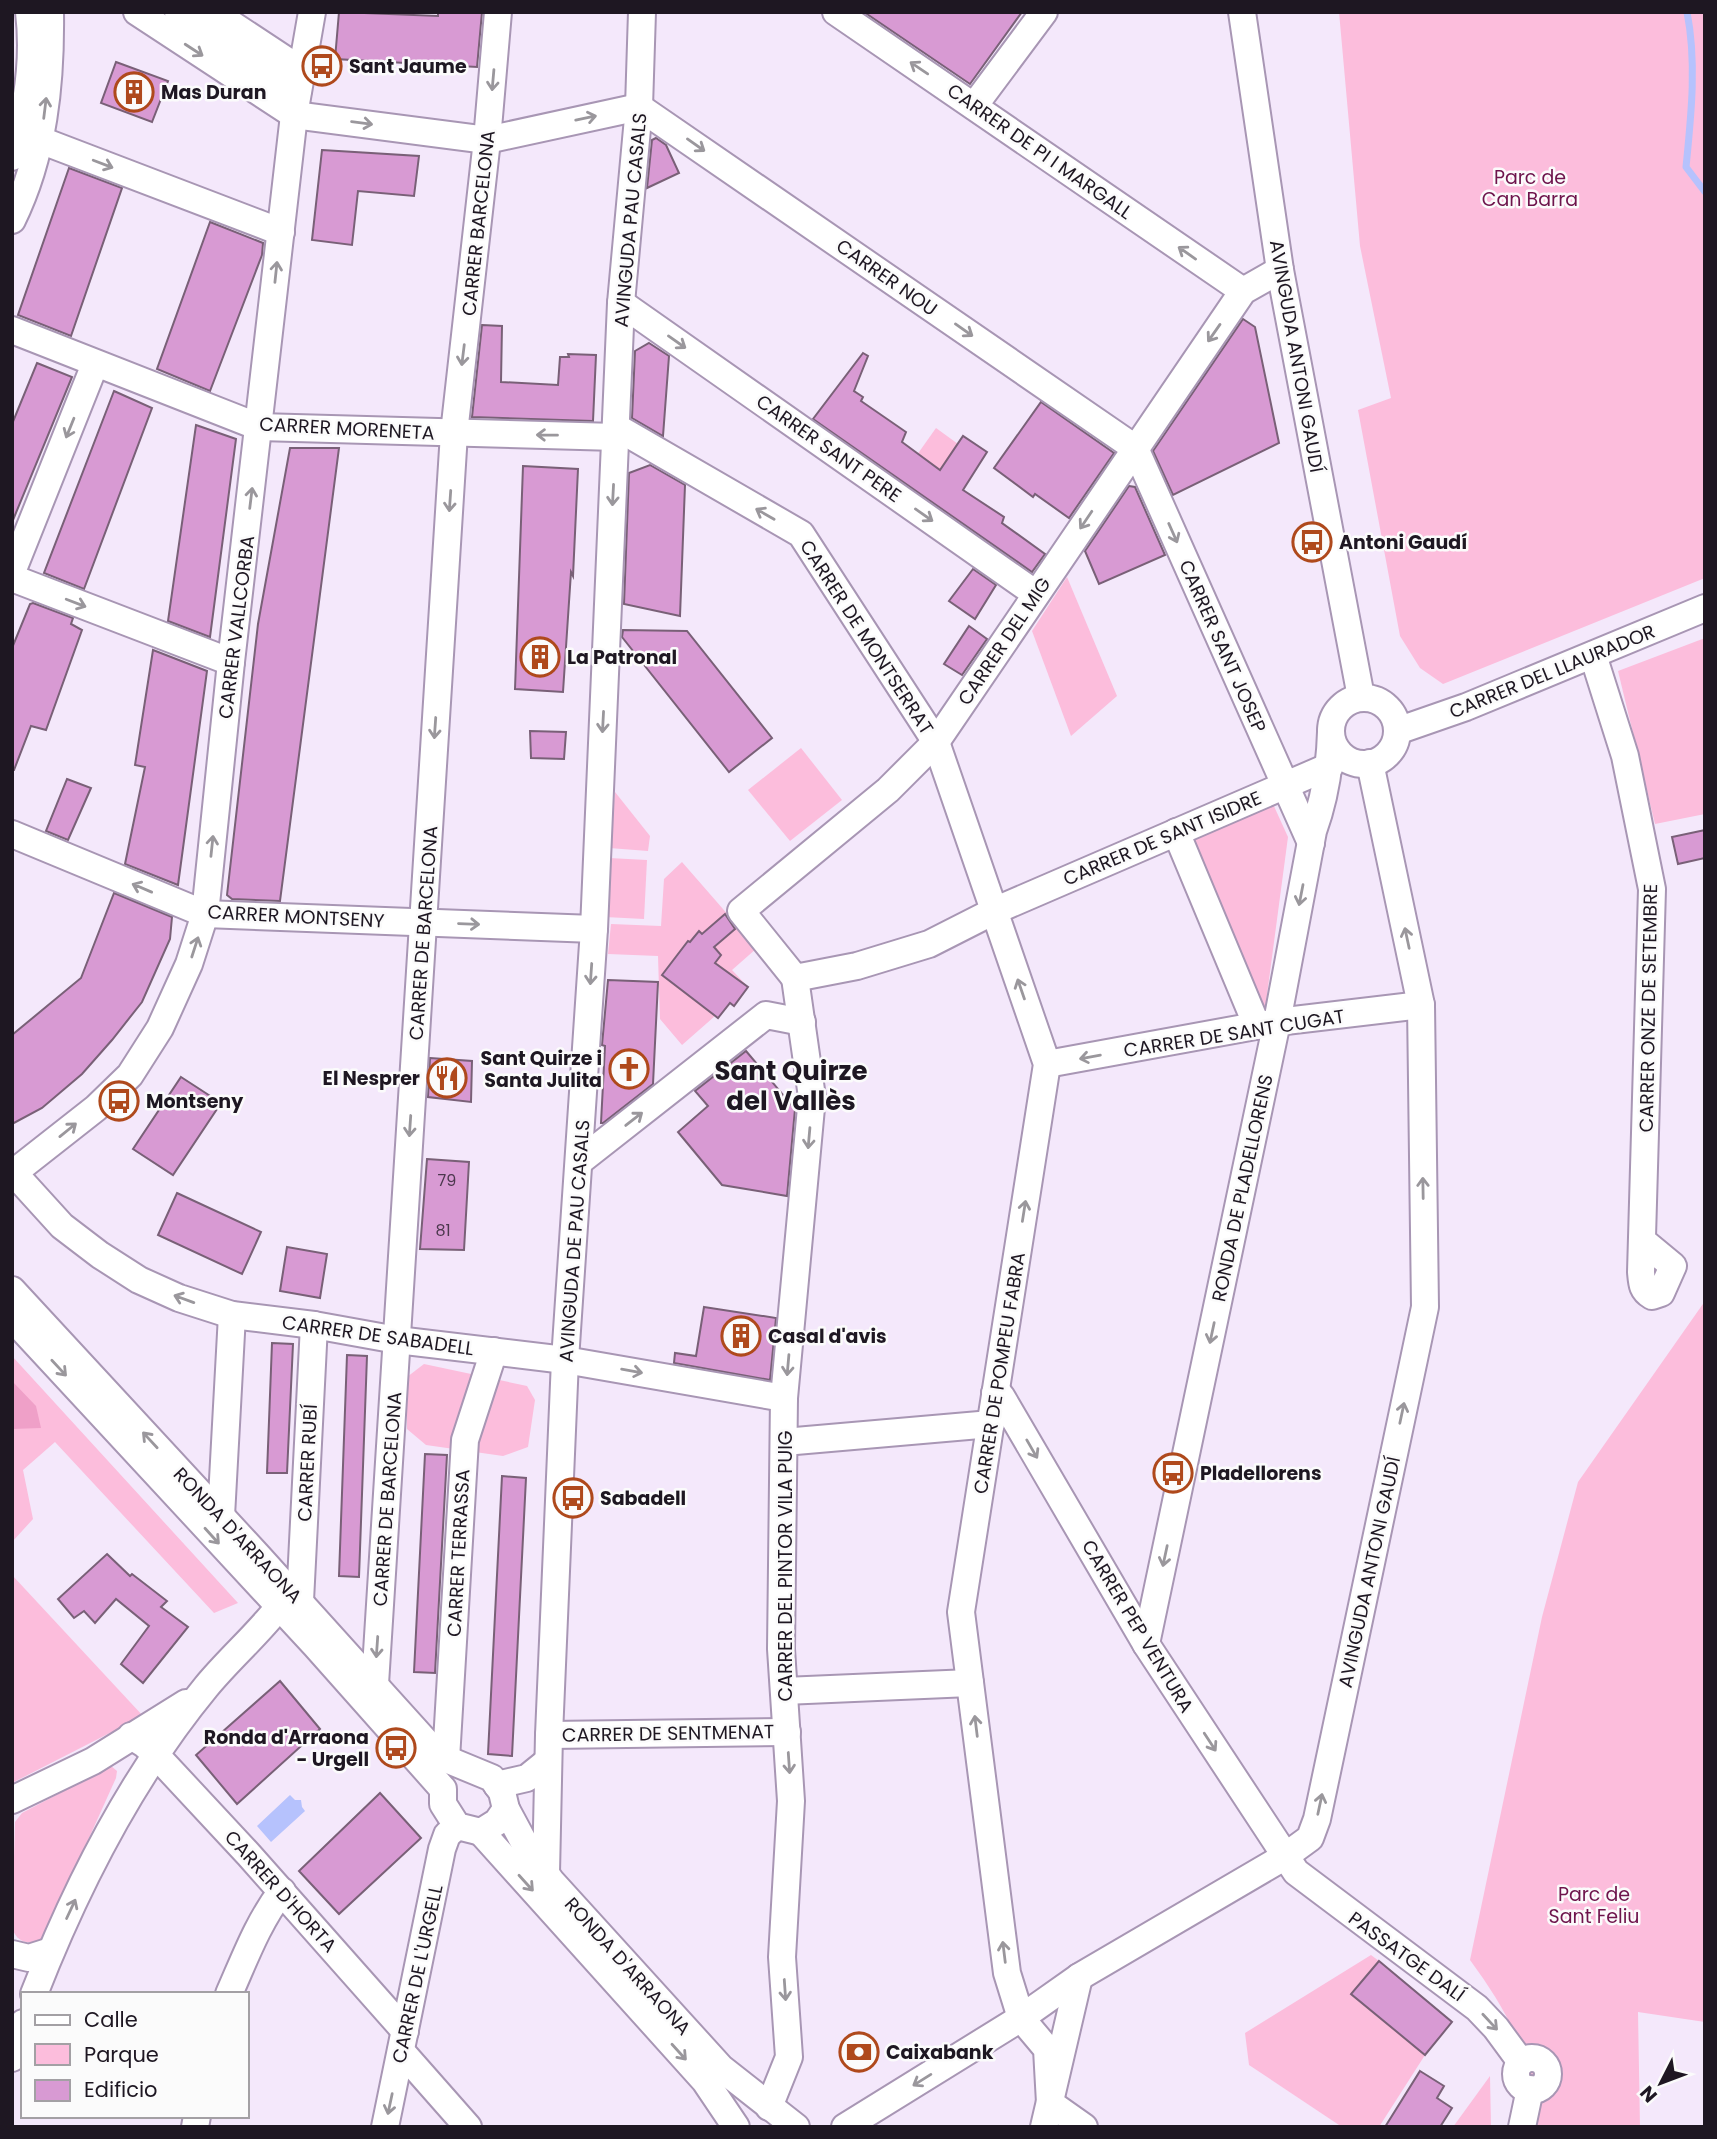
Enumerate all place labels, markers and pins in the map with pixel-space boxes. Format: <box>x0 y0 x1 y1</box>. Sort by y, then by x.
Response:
bus stop icon: Sant Jaume <box>301 45 343 87</box>
place label: Sant Jaume <box>349 53 467 80</box>
building icon: Mas Duran <box>113 71 155 113</box>
place label: Mas Duran <box>161 79 266 106</box>
bus stop icon: Antoni Gaudí <box>1291 521 1333 563</box>
place label: Antoni Gaudí <box>1339 529 1467 556</box>
building icon: La Patronal <box>519 636 561 678</box>
place label: La Patronal <box>567 644 677 671</box>
place label: Sant Quirze i Santa Julita <box>481 1045 602 1094</box>
church icon: Sant Quirze i Santa Julita <box>608 1048 650 1090</box>
restaurant icon: El Nesprer <box>426 1057 468 1099</box>
place label: El Nesprer <box>323 1065 420 1092</box>
bus stop icon: Montseny <box>98 1080 140 1122</box>
place label: Montseny <box>146 1088 244 1115</box>
building icon: Casal d'avis <box>720 1315 762 1357</box>
place label: Casal d'avis <box>768 1323 887 1350</box>
bus stop icon: Pladellorens <box>1152 1452 1194 1494</box>
place label: Pladellorens <box>1200 1460 1322 1487</box>
bus stop icon: Sabadell <box>552 1477 594 1519</box>
place label: Sabadell <box>600 1485 686 1512</box>
place label: Ronda d'Arraona - Urgell <box>204 1724 369 1773</box>
bus stop icon: Ronda d'Arraona - Urgell <box>375 1727 417 1769</box>
bank icon: Caixabank <box>838 2031 880 2073</box>
place label: Caixabank <box>886 2039 994 2066</box>

